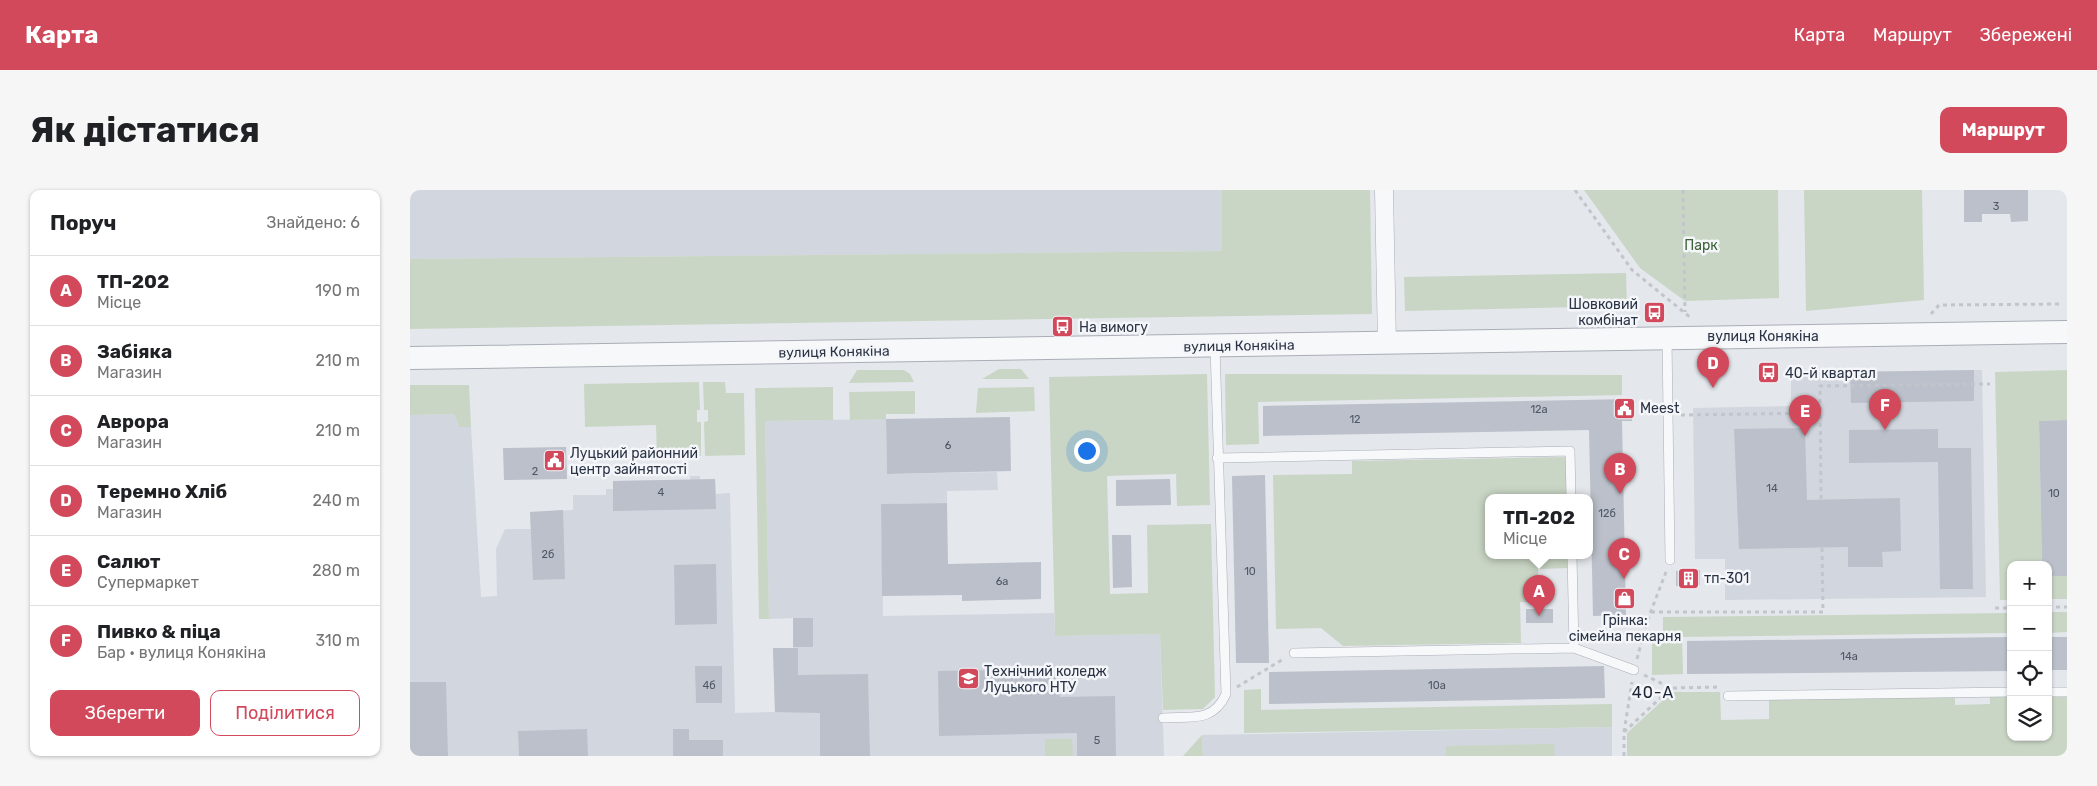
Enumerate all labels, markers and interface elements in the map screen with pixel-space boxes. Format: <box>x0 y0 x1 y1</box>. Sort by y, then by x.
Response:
text: Карта <box>25 21 98 49</box>
text: Карта <box>1794 24 1845 46</box>
text: Маршрут <box>1873 24 1952 46</box>
text: Збережені <box>1980 24 2072 46</box>
button: Маршрут <box>1940 107 2067 153</box>
text: Як дістатися <box>30 109 260 151</box>
house number: 3 <box>1993 200 2000 213</box>
text: Поруч <box>50 210 116 235</box>
text: Знайдено: 6 <box>267 213 360 232</box>
park label: Парк <box>1684 237 1718 254</box>
text: ТП-202 <box>97 270 169 293</box>
text: A <box>60 281 72 300</box>
text: 190 m <box>315 281 360 300</box>
text: Місце <box>97 293 141 312</box>
place label: Шовковий комбінат <box>1569 296 1638 329</box>
bus stop icon: Шовковий комбінат <box>1642 300 1666 324</box>
bus stop icon: На вимогу <box>1051 315 1075 339</box>
place label: На вимогу <box>1079 319 1148 336</box>
street label: вулиця Конякіна <box>1707 328 1819 345</box>
street label: вулиця Конякіна <box>1183 337 1295 355</box>
text: Забіяка <box>97 340 172 363</box>
street label: вулиця Конякіна <box>778 343 890 361</box>
pin: D <box>1697 347 1729 388</box>
text: B <box>60 351 72 370</box>
text: 210 m <box>315 351 360 370</box>
bus stop icon: 40-й квартал <box>1757 361 1781 385</box>
text: Магазин <box>97 363 162 382</box>
place label: 40-й квартал <box>1785 365 1876 382</box>
pin: F <box>1869 389 1901 430</box>
pin: E <box>1789 395 1821 436</box>
public building icon: Meest <box>1612 396 1636 420</box>
place label: Meest <box>1640 400 1680 417</box>
house number: 12а <box>1530 403 1548 416</box>
text: Аврора <box>97 410 169 433</box>
house number: 12 <box>1349 413 1361 426</box>
text: C <box>60 421 72 440</box>
text: 210 m <box>315 421 360 440</box>
text: Магазин <box>97 433 162 452</box>
your location <box>1074 438 1100 464</box>
house number: 6 <box>945 439 952 452</box>
place label: Луцький районний центр зайнятості <box>570 445 698 478</box>
public building icon: Луцький районний центр зайнятості <box>542 449 566 473</box>
pin: B <box>1604 453 1636 494</box>
house number: 2 <box>532 465 538 478</box>
text: Теремно Хліб <box>97 480 227 503</box>
house number: 14 <box>1766 482 1778 495</box>
house number: 4 <box>658 486 665 499</box>
house number: 10 <box>2048 487 2060 500</box>
text: D <box>60 491 72 510</box>
text: 240 m <box>313 491 360 510</box>
popup <box>1485 494 1593 559</box>
text: Магазин <box>97 503 162 522</box>
text: ТП-202 <box>1503 506 1575 529</box>
house number: 12б <box>1598 507 1616 520</box>
text: Місце <box>1503 529 1547 548</box>
pin: C <box>1608 538 1640 579</box>
house number: 2б <box>542 548 554 561</box>
text: Салют <box>97 550 160 573</box>
text: E <box>61 561 71 580</box>
text: 280 m <box>312 561 360 580</box>
map controls <box>2007 561 2052 741</box>
button: + <box>2007 561 2052 606</box>
house number: 10 <box>1244 565 1256 578</box>
building icon: тп-301 <box>1676 566 1700 590</box>
place label: тп-301 <box>1704 570 1749 587</box>
text: Супермаркет <box>97 573 199 592</box>
house number: 6а <box>996 575 1008 588</box>
pin: A <box>1523 575 1555 616</box>
shop icon: Грінка: сімейна пекарня <box>1613 586 1637 610</box>
button: − <box>2007 606 2052 651</box>
place label: Грінка: сімейна пекарня <box>1569 612 1681 645</box>
text: Пивко & піца <box>97 620 221 643</box>
text: F <box>61 631 71 650</box>
text: 310 m <box>316 631 360 650</box>
text: Бар · вулиця Конякіна <box>97 643 266 662</box>
house number: 14а <box>1840 650 1858 663</box>
button: locate <box>2007 651 2052 696</box>
place label: Технічний коледж Луцького НТУ <box>984 663 1107 696</box>
school or university icon: Технічний коледж Луцького НТУ <box>956 667 980 691</box>
house number: 4б <box>702 679 716 692</box>
house number: 10а <box>1428 679 1446 692</box>
district label: 40-А <box>1632 683 1674 702</box>
button: Зберегти <box>50 690 200 736</box>
button: Поділитися <box>210 690 360 736</box>
button: layers <box>2007 696 2052 741</box>
house number: 5 <box>1094 734 1101 747</box>

